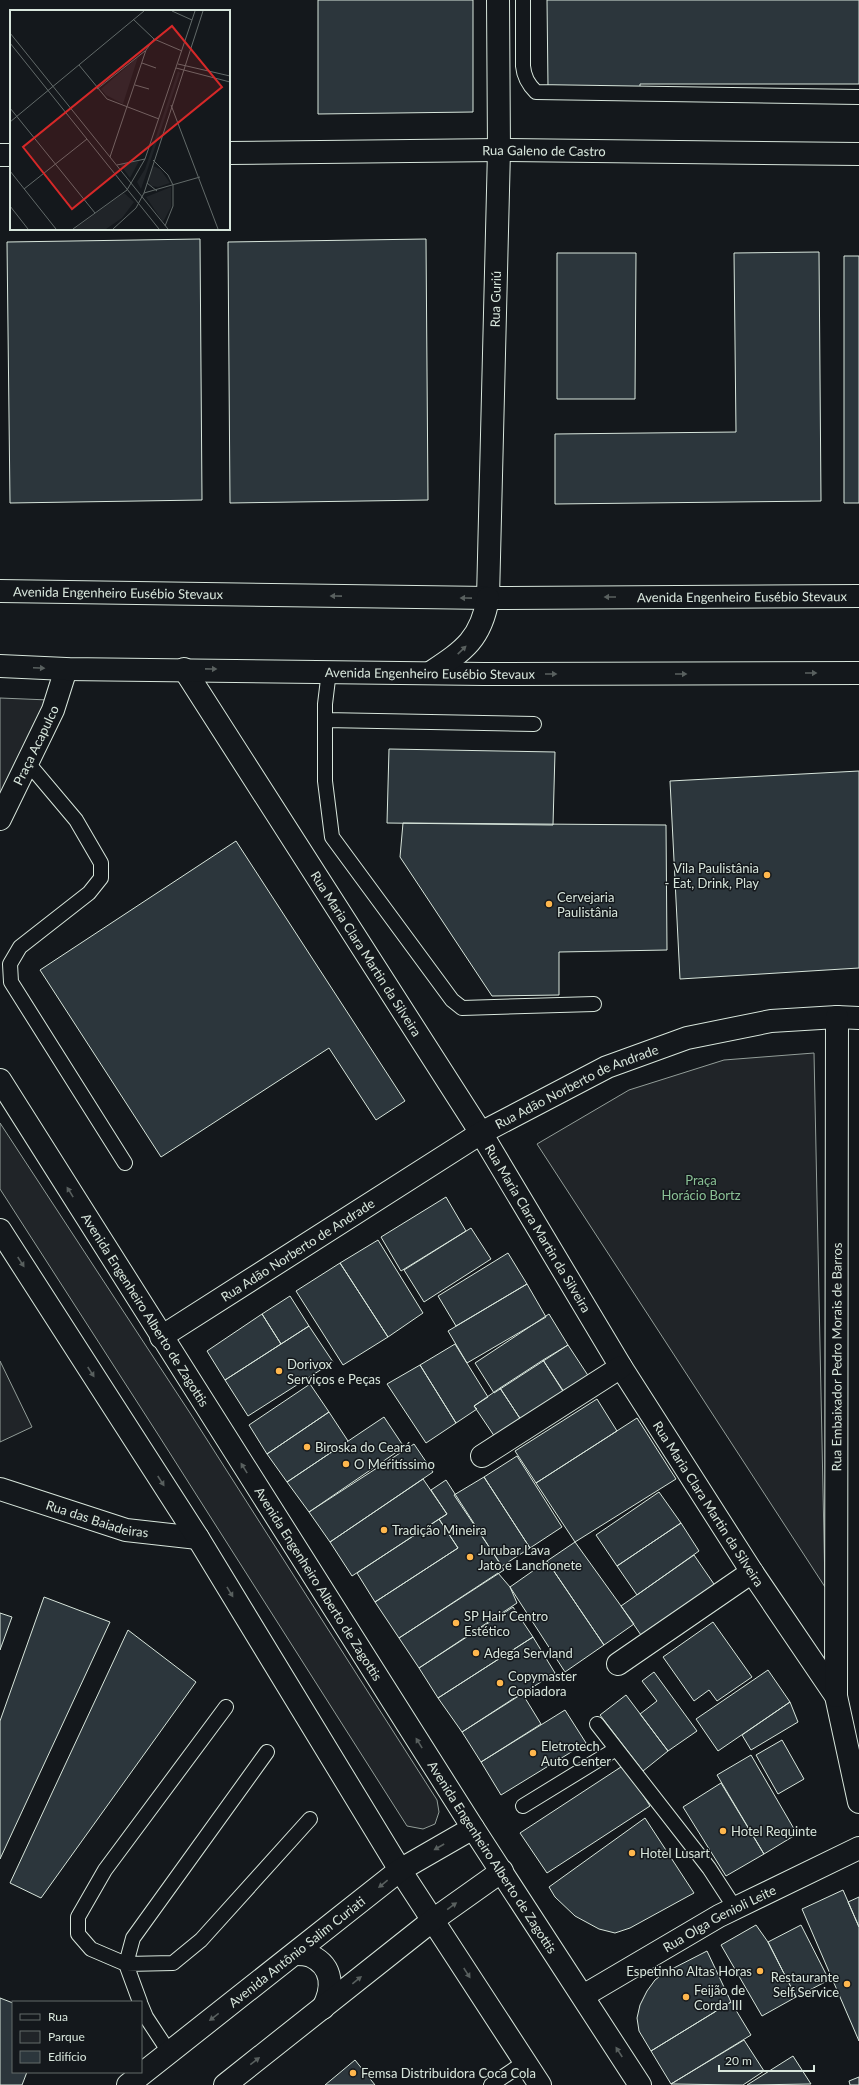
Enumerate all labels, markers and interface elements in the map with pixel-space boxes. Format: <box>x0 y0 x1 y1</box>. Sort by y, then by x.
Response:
inset map <box>10 10 230 230</box>
street label: Rua Galeno de Castro <box>482 142 606 159</box>
street label: Rua Guriú <box>487 271 504 328</box>
street label: Avenida Engenheiro Eusébio Stevaux <box>13 583 224 602</box>
street label: Avenida Engenheiro Eusébio Stevaux <box>637 588 848 605</box>
one-way arrow <box>329 593 342 599</box>
one-way arrow <box>604 594 616 601</box>
one-way arrow <box>459 595 472 601</box>
one-way arrow <box>456 646 467 655</box>
street label: Avenida Engenheiro Eusébio Stevaux <box>325 664 535 682</box>
one-way arrow <box>33 665 46 671</box>
one-way arrow <box>205 666 218 672</box>
one-way arrow <box>805 670 818 676</box>
one-way arrow <box>545 671 558 677</box>
one-way arrow <box>675 671 688 677</box>
street label: Praça Acapulco <box>10 704 62 788</box>
place label: Vila Paulistânia - Eat, Drink, Play <box>665 860 759 891</box>
street label: Rua Maria Clara Martin da Silveira <box>307 868 425 1039</box>
marker: Vila Paulistânia - Eat, Drink, Play <box>762 870 772 880</box>
place label: Cervejaria Paulistânia <box>557 889 618 920</box>
marker: Cervejaria Paulistânia <box>544 899 554 909</box>
street label: Rua Adão Norberto de Andrade <box>492 1041 661 1132</box>
street label: Rua Maria Clara Martin da Silveira <box>482 1141 595 1315</box>
park label: Praça Horácio Bortz <box>661 1172 741 1203</box>
one-way arrow <box>67 1186 74 1198</box>
street label: Rua Adão Norberto de Andrade <box>218 1195 378 1305</box>
street label: Avenida Engenheiro Alberto de Zagottis <box>78 1210 213 1410</box>
street label: Rua Embaixador Pedro Morais de Barros <box>828 1242 845 1472</box>
one-way arrow <box>17 1257 25 1267</box>
place label: Dorivox Serviços e Peças <box>287 1356 381 1387</box>
marker: Dorivox Serviços e Peças <box>274 1366 284 1376</box>
one-way arrow <box>87 1367 95 1377</box>
street label: Rua Maria Clara Martin da Silveira <box>650 1418 767 1590</box>
place label: Biroska do Ceará <box>315 1439 411 1455</box>
marker: Biroska do Ceará <box>302 1442 312 1452</box>
place label: O Meritíssimo <box>354 1456 435 1472</box>
marker: O Meritíssimo <box>341 1459 351 1469</box>
one-way arrow <box>241 1462 248 1474</box>
one-way arrow <box>158 1475 165 1487</box>
street label: Avenida Engenheiro Alberto de Zagottis <box>251 1484 386 1684</box>
street label: Rua das Baiadeiras <box>44 1497 150 1540</box>
place label: Tradição Mineira <box>392 1522 487 1538</box>
marker: Tradição Mineira <box>379 1525 389 1535</box>
place label: Jurubar Lava Jato e Lanchonete <box>478 1542 582 1573</box>
marker: Jurubar Lava Jato e Lanchonete <box>465 1552 475 1562</box>
one-way arrow <box>227 1586 234 1598</box>
place label: SP Hair Centro Estético <box>464 1608 548 1639</box>
marker: SP Hair Centro Estético <box>451 1618 461 1628</box>
place label: Adega Servland <box>484 1645 573 1661</box>
marker: Adega Servland <box>471 1648 481 1658</box>
place label: Copymaster Copiadora <box>508 1668 577 1699</box>
marker: Copymaster Copiadora <box>495 1678 505 1688</box>
one-way arrow <box>416 1737 423 1749</box>
place label: Eletrotech Auto Center <box>541 1738 611 1769</box>
marker: Eletrotech Auto Center <box>528 1748 538 1758</box>
street label: Avenida Engenheiro Alberto de Zagottis <box>425 1758 561 1957</box>
place label: Hotel Requinte <box>731 1823 817 1839</box>
marker: Hotel Requinte <box>718 1826 728 1836</box>
one-way arrow <box>433 1844 445 1851</box>
place label: Hotel Lusart <box>640 1845 710 1861</box>
marker: Hotel Lusart <box>627 1848 637 1858</box>
one-way arrow <box>378 1880 389 1889</box>
street label: Rua Olga Genioli Leite <box>660 1882 779 1955</box>
street label: Avenida Antônio Salim Curiati <box>225 1893 368 2011</box>
one-way arrow <box>447 1902 458 1910</box>
place label: Espetinho Altas Horas <box>626 1963 752 1979</box>
marker: Espetinho Altas Horas <box>755 1966 765 1976</box>
one-way arrow <box>463 1968 471 1978</box>
place label: Restaurante Self Service <box>771 1969 839 2000</box>
one-way arrow <box>352 1976 363 1985</box>
marker: Restaurante Self Service <box>842 1979 852 1989</box>
place label: Feijão de Corda III <box>694 1982 745 2013</box>
marker: Feijão de Corda III <box>681 1992 691 2002</box>
legend <box>12 2001 142 2073</box>
text: Rua <box>48 2009 68 2024</box>
one-way arrow <box>209 2013 220 2021</box>
text: Parque <box>48 2029 85 2044</box>
one-way arrow <box>615 2047 623 2057</box>
scale bar <box>719 2047 814 2073</box>
text: Edifício <box>48 2049 87 2064</box>
text: 20 m <box>725 2053 752 2068</box>
one-way arrow <box>250 2057 261 2065</box>
place label: Femsa Distribuidora Coca Cola <box>361 2065 536 2081</box>
marker: Femsa Distribuidora Coca Cola <box>348 2068 358 2078</box>

